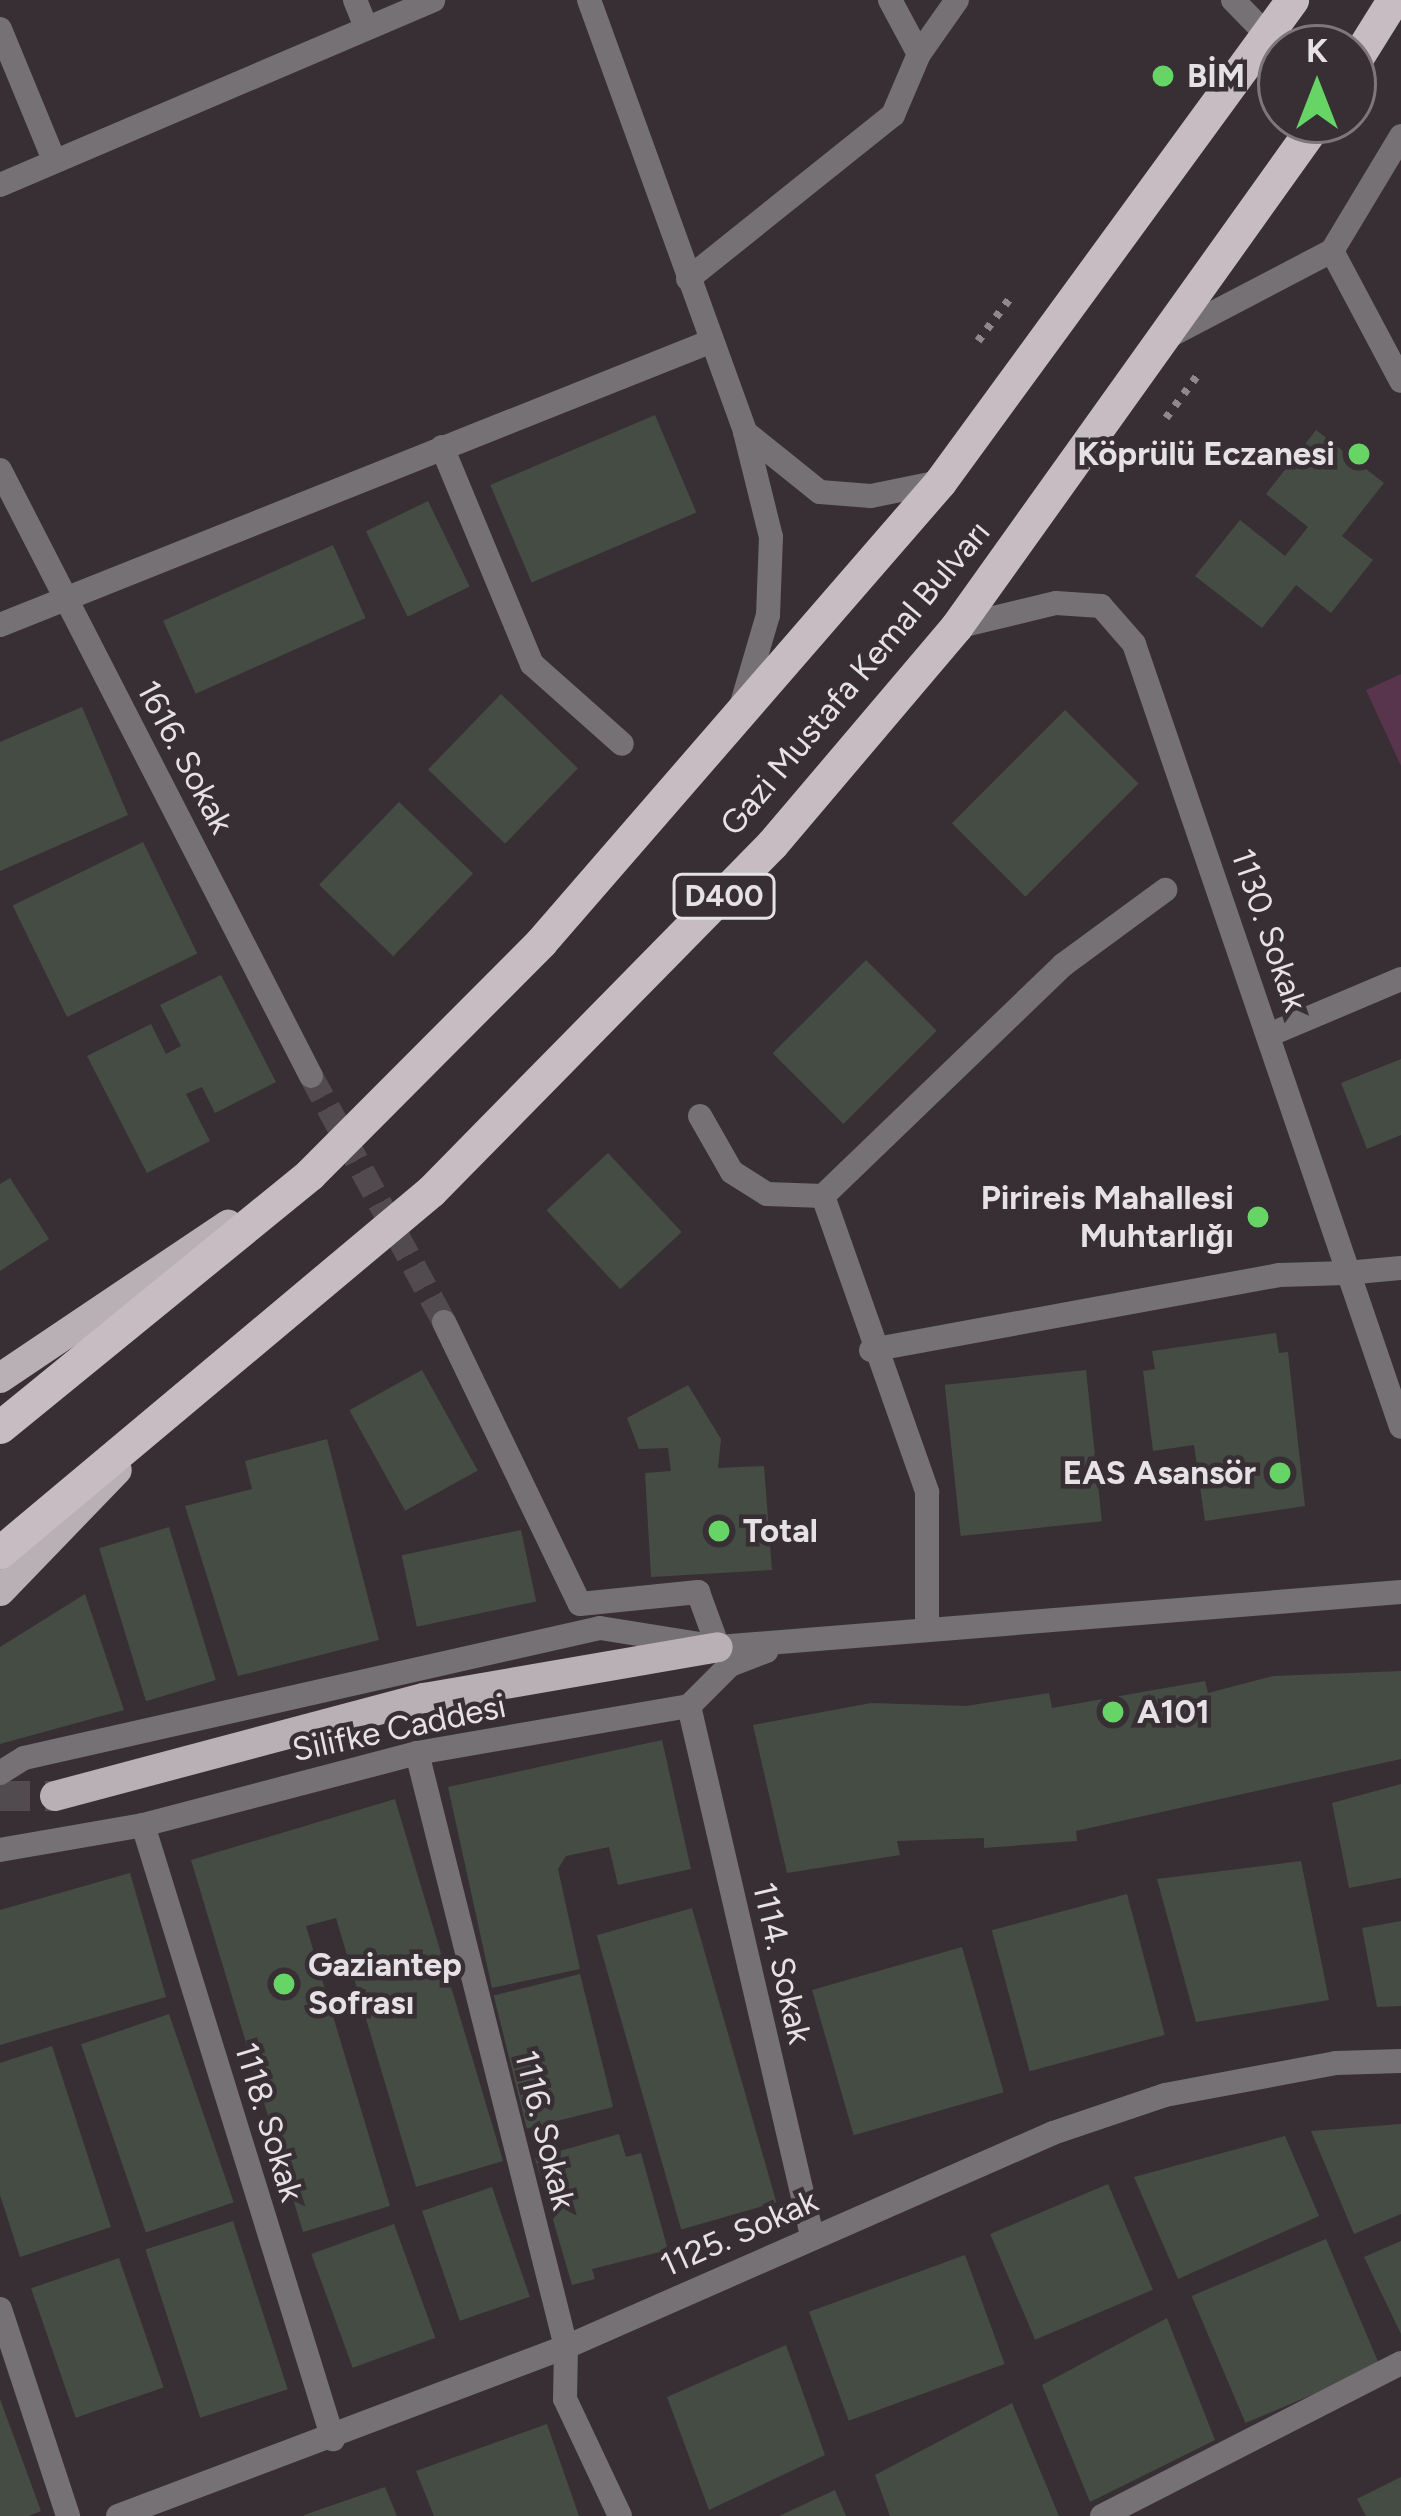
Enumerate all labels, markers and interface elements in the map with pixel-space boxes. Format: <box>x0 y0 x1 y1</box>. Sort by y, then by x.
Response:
north arrow <box>1257 24 1377 144</box>
text: K <box>1306 31 1328 70</box>
place label: BİM <box>1187 56 1245 96</box>
marker: BİM <box>1150 63 1176 89</box>
place label: Köprülü Eczanesi <box>1077 434 1335 474</box>
marker: Köprülü Eczanesi <box>1346 441 1372 467</box>
street label: Gazi Mustafa Kemal Bulvarı <box>712 513 998 843</box>
street label: 1616. Sokak <box>128 674 242 840</box>
street label: 1130. Sokak <box>1223 844 1315 1016</box>
road number: D400 <box>670 872 778 920</box>
place label: Pirireis Mahallesi Muhtarlığı <box>981 1178 1234 1256</box>
marker: Pirireis Mahallesi Muhtarlığı <box>1245 1204 1271 1230</box>
place label: EAS Asansör <box>1063 1453 1256 1493</box>
marker: EAS Asansör <box>1267 1460 1293 1486</box>
place label: Total <box>743 1511 818 1551</box>
marker: Total <box>706 1518 732 1544</box>
street label: Silifke Caddesi <box>289 1686 509 1770</box>
place label: A101 <box>1137 1692 1210 1732</box>
marker: A101 <box>1100 1699 1126 1725</box>
street label: 1114. Sokak <box>744 1879 820 2047</box>
place label: Gaziantep Sofrası <box>308 1945 462 2023</box>
marker: Gaziantep Sofrası <box>271 1971 297 1997</box>
street label: 1118. Sokak <box>226 2038 312 2206</box>
street label: 1116. Sokak <box>506 2046 584 2214</box>
street label: 1125. Sokak <box>654 2181 824 2285</box>

